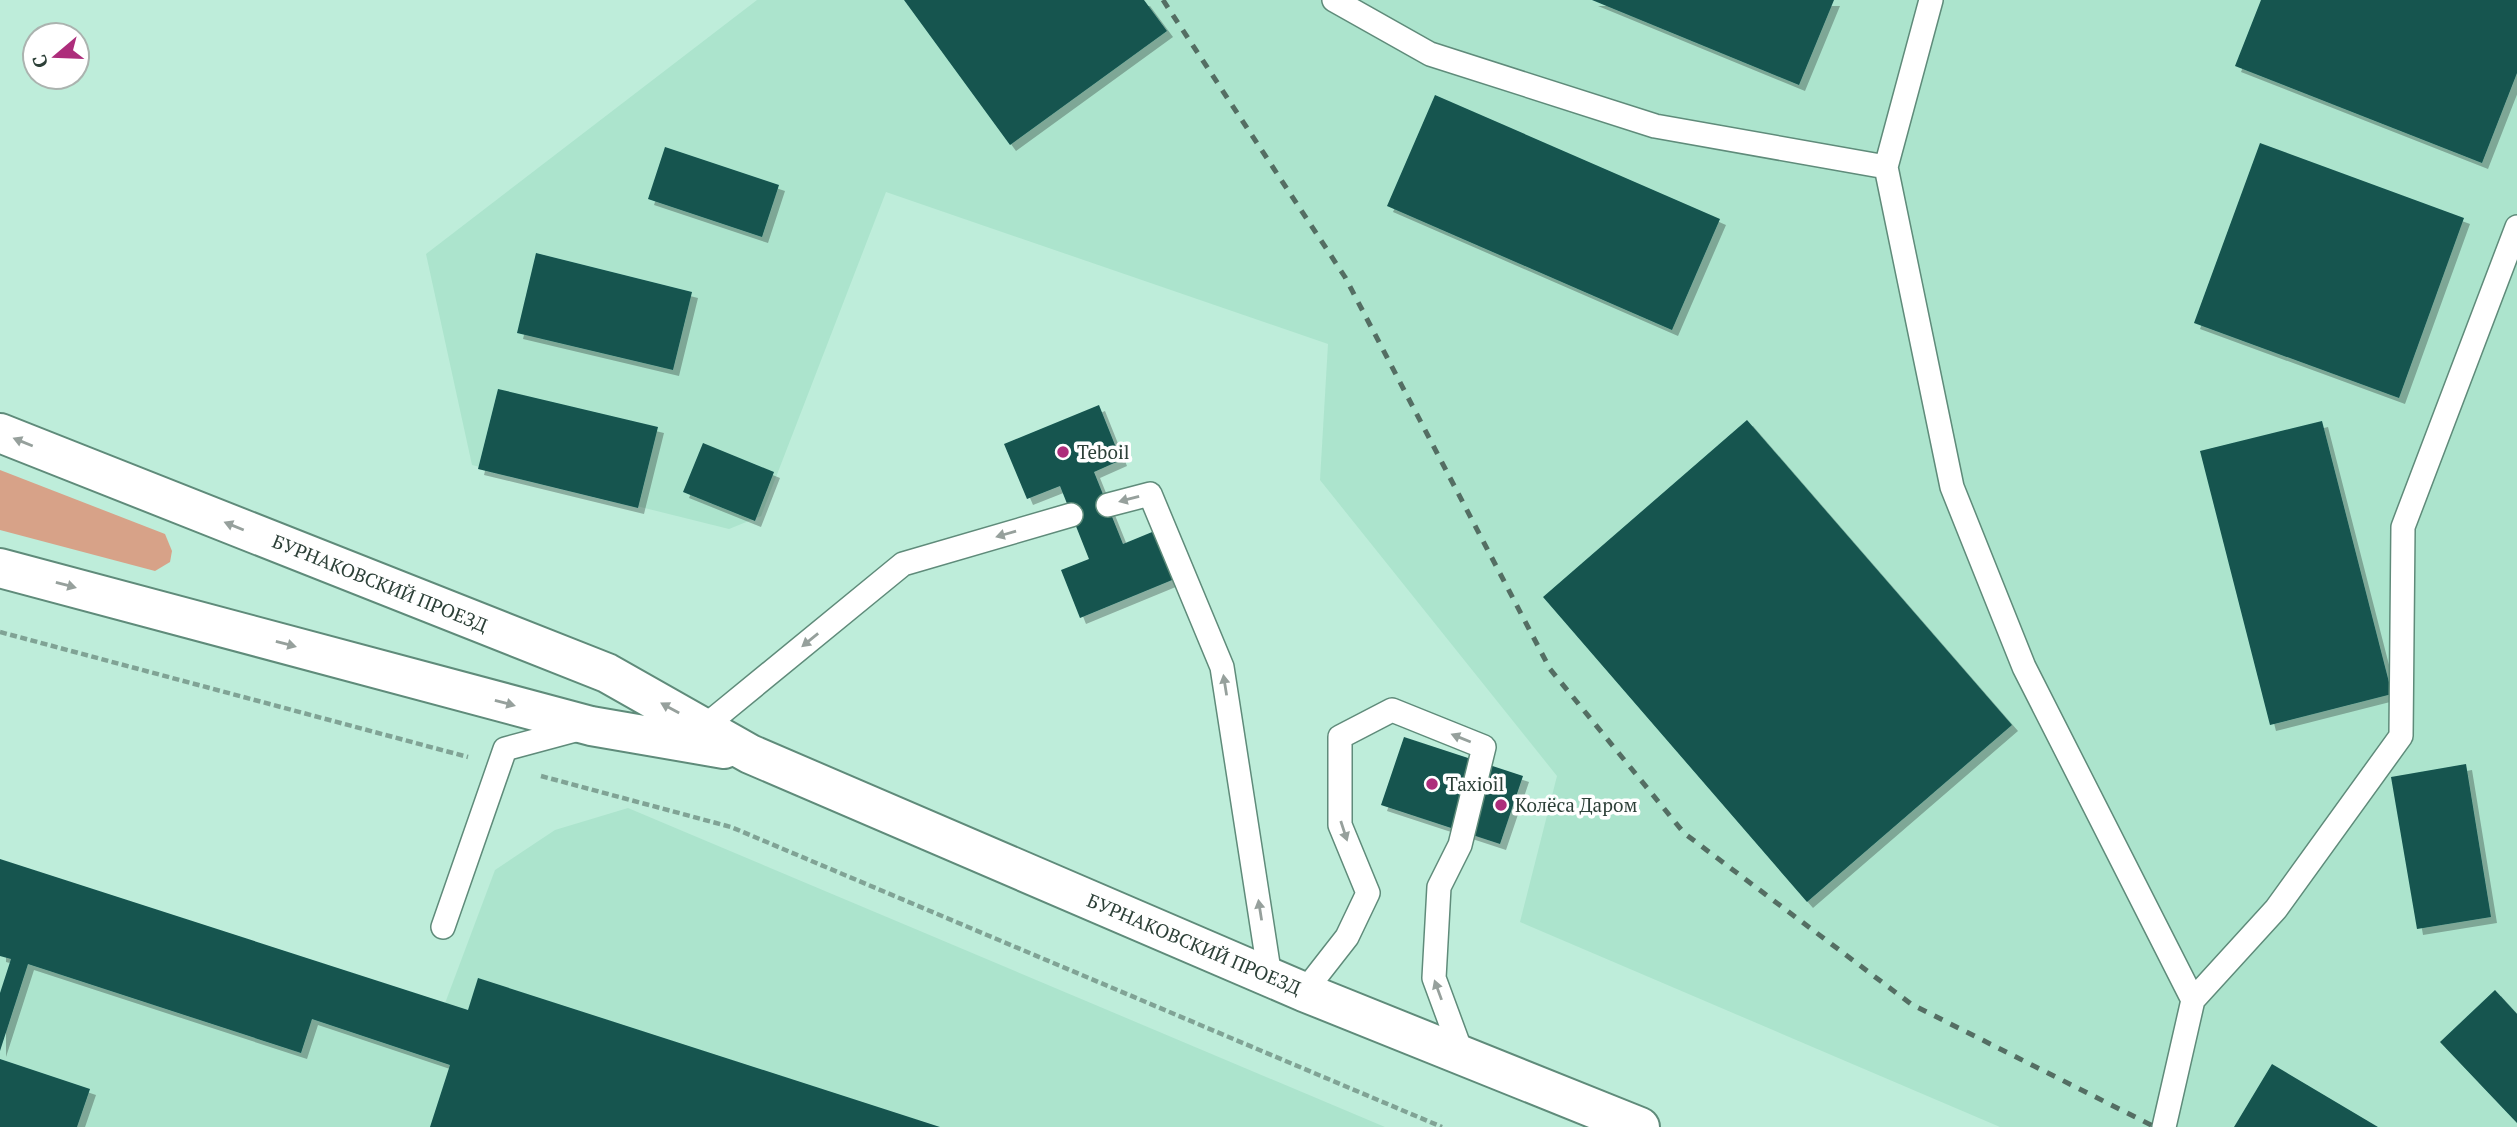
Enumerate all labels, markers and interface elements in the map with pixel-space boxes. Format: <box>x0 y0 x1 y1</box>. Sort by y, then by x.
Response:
north arrow <box>21 21 91 91</box>
text: С <box>26 52 53 72</box>
one-way arrow <box>12 436 33 447</box>
place label: Teboil <box>1077 439 1129 464</box>
marker: Teboil <box>1055 444 1071 460</box>
one-way arrow <box>1118 494 1140 505</box>
one-way arrow <box>224 520 245 531</box>
street label: БУРНАКОВСКИЙ ПРОЕЗД <box>269 528 492 637</box>
one-way arrow <box>995 530 1016 540</box>
one-way arrow <box>56 581 77 591</box>
one-way arrow <box>801 633 819 648</box>
one-way arrow <box>275 640 296 650</box>
one-way arrow <box>1219 674 1230 696</box>
one-way arrow <box>495 699 516 709</box>
one-way arrow <box>660 702 679 714</box>
one-way arrow <box>1450 732 1471 743</box>
place label: Taxioil <box>1446 771 1504 796</box>
marker: Taxioil <box>1424 776 1440 792</box>
place label: Колёса Даром <box>1515 792 1637 817</box>
marker: Колёса Даром <box>1493 797 1509 813</box>
one-way arrow <box>1339 821 1349 842</box>
street label: БУРНАКОВСКИЙ ПРОЕЗД <box>1083 887 1305 1000</box>
one-way arrow <box>1254 898 1265 920</box>
one-way arrow <box>1432 979 1443 1000</box>

